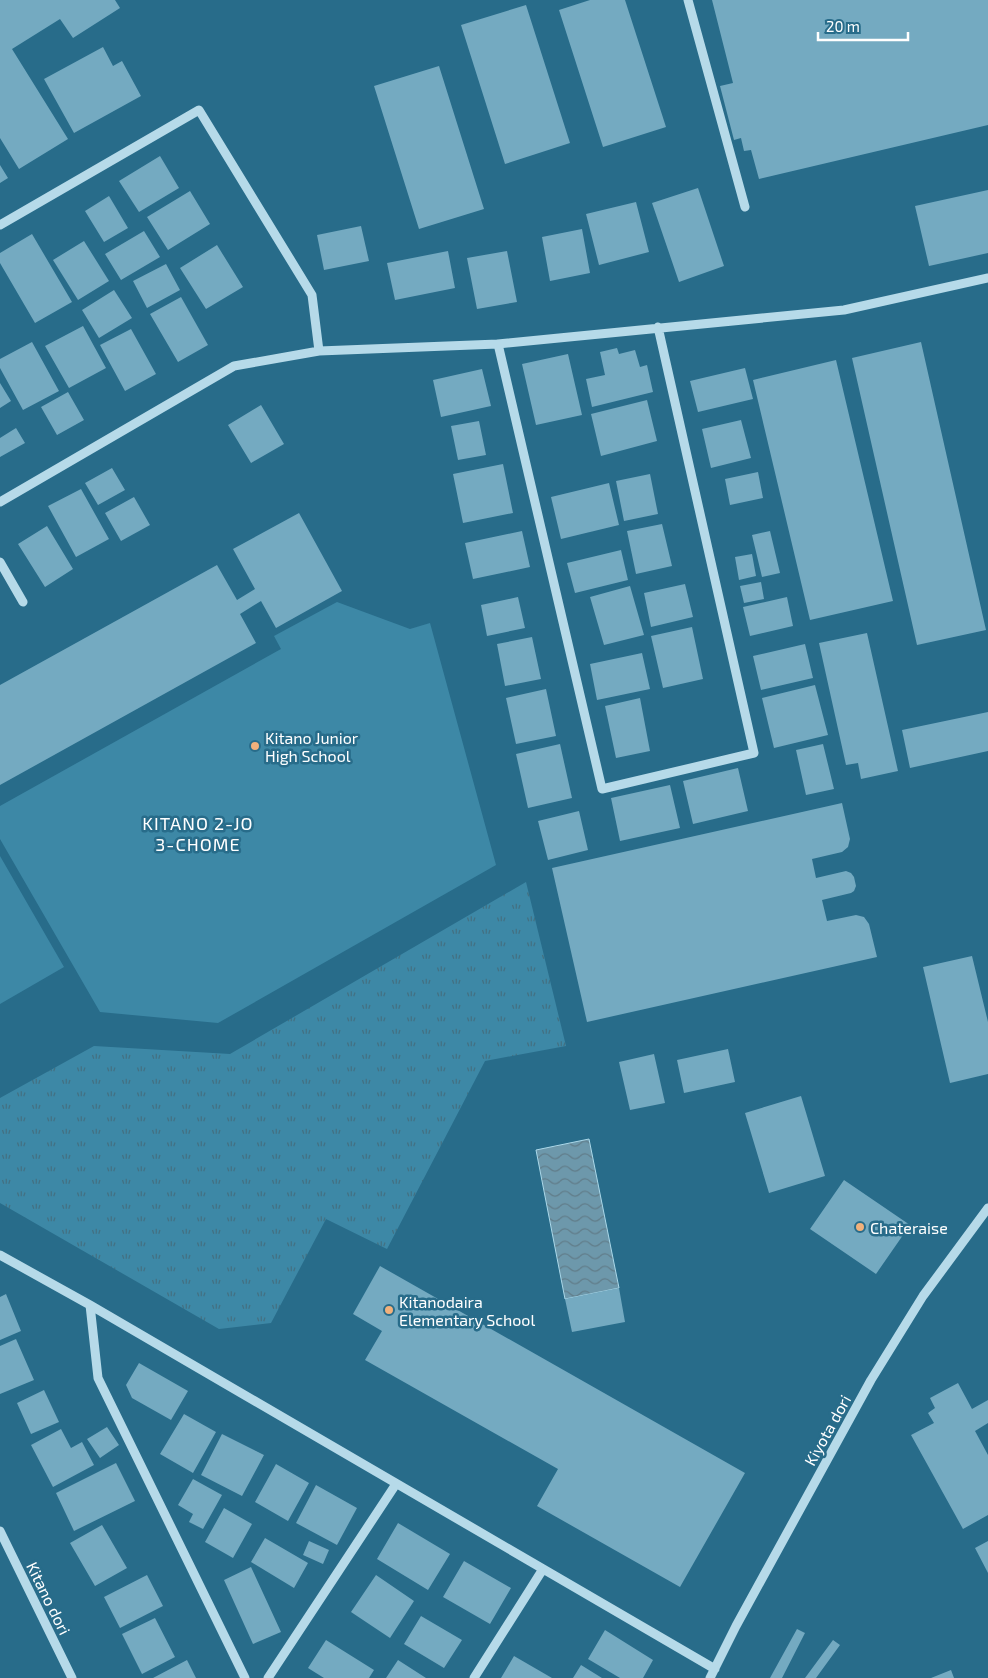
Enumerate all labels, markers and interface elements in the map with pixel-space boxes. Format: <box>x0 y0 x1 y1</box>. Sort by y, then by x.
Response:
scale bar <box>818 10 908 42</box>
text: 20 m <box>826 17 860 35</box>
place label: Kitano Junior High School <box>265 728 359 765</box>
marker: Kitano Junior High School <box>249 740 261 752</box>
district label: KITANO 2-JO 3-CHOME <box>142 812 254 855</box>
place label: Chateraise <box>870 1218 948 1237</box>
marker: Chateraise <box>854 1221 866 1233</box>
place label: Kitanodaira Elementary School <box>399 1292 535 1329</box>
marker: Kitanodaira Elementary School <box>383 1304 395 1316</box>
street label: Kiyota dori <box>800 1391 854 1469</box>
street label: Kitano dori <box>23 1558 75 1638</box>

